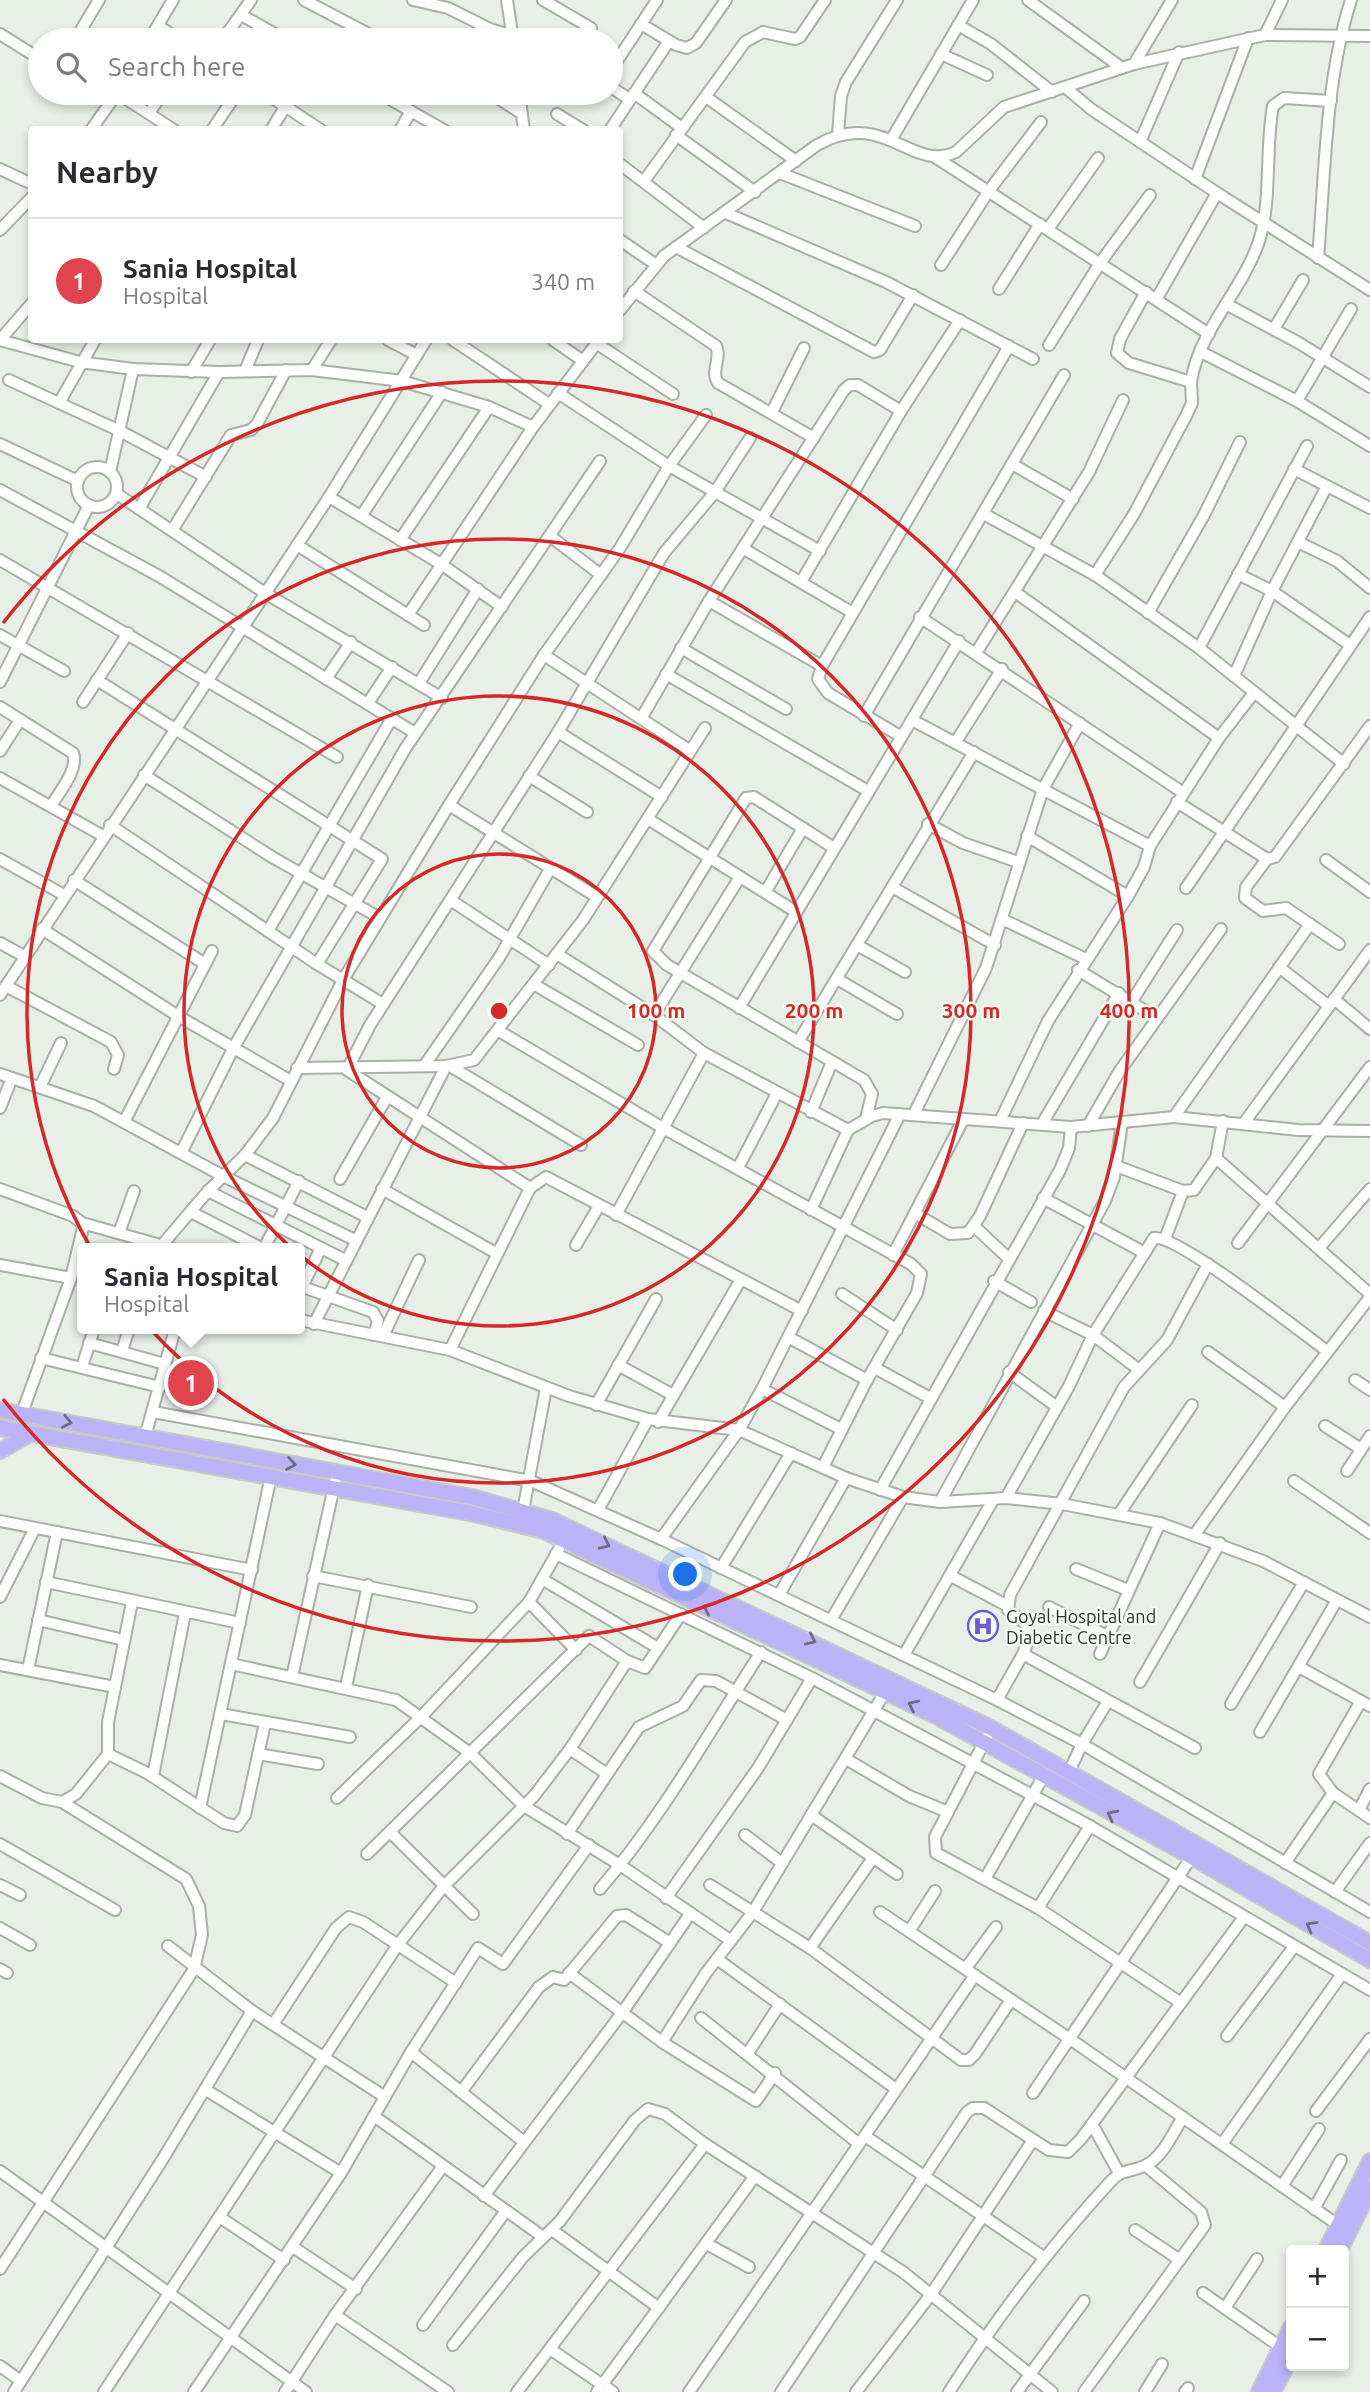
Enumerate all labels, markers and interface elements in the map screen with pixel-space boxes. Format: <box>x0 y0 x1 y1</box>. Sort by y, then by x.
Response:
search box <box>28 28 623 105</box>
icon: search <box>52 48 90 86</box>
text: Search here <box>108 52 245 81</box>
text: Nearby <box>56 155 158 189</box>
text: Sania Hospital <box>123 254 297 283</box>
text: 1 <box>73 269 85 294</box>
text: 340 m <box>531 269 595 294</box>
text: Hospital <box>123 283 208 308</box>
text: 100 m <box>627 998 685 1022</box>
text: 200 m <box>785 998 843 1022</box>
text: 300 m <box>942 998 1000 1022</box>
text: 400 m <box>1100 998 1158 1022</box>
centre of rings <box>487 999 511 1023</box>
popup <box>77 1243 305 1334</box>
text: Sania Hospital <box>104 1262 278 1291</box>
text: Hospital <box>104 1291 189 1316</box>
pin: 1 <box>168 1357 214 1409</box>
one-way arrow <box>61 1413 73 1428</box>
one-way arrow <box>285 1456 297 1471</box>
one-way arrow <box>598 1536 610 1550</box>
your location <box>668 1557 702 1591</box>
one-way arrow <box>702 1603 715 1617</box>
place label: Goyal Hospital and Diabetic Centre <box>1006 1606 1156 1647</box>
hospital icon: Goyal Hospital and Diabetic Centre <box>966 1609 1000 1643</box>
one-way arrow <box>804 1632 816 1646</box>
one-way arrow <box>908 1700 920 1714</box>
one-way arrow <box>1107 1810 1120 1823</box>
one-way arrow <box>1306 1921 1318 1934</box>
map controls <box>1286 2245 1349 2371</box>
button: + <box>1286 2245 1349 2308</box>
button: − <box>1286 2308 1349 2371</box>

